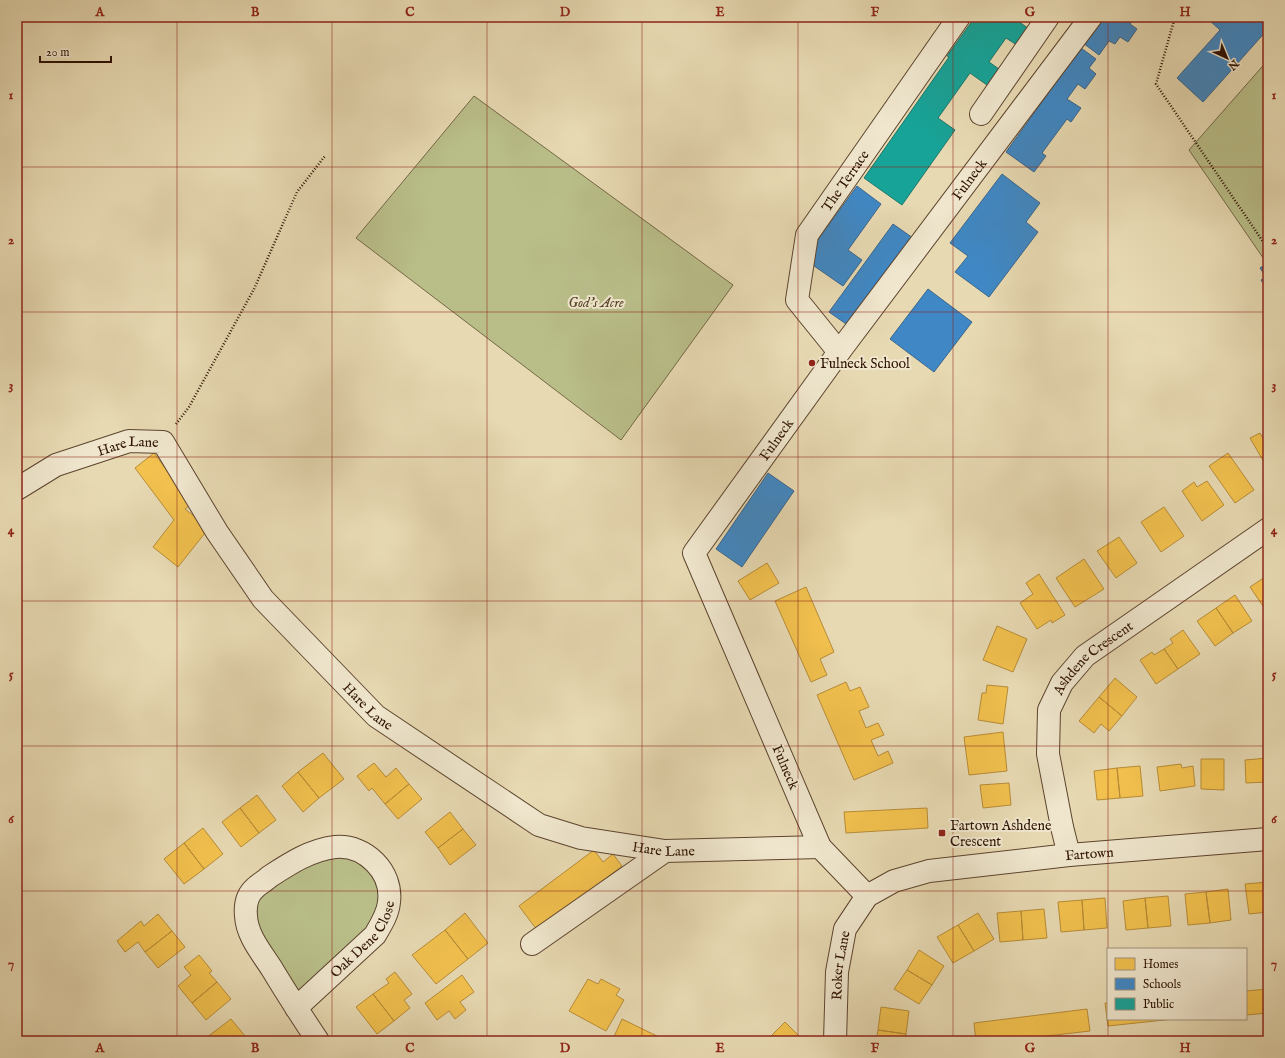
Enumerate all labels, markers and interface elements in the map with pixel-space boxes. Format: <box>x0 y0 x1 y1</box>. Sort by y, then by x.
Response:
text: A <box>95 4 106 21</box>
text: B <box>251 4 260 21</box>
text: C <box>405 4 415 21</box>
text: D <box>560 4 571 21</box>
text: E <box>715 4 725 21</box>
text: F <box>871 4 880 21</box>
text: G <box>1025 4 1036 21</box>
text: H <box>1179 4 1191 21</box>
scale bar <box>40 38 111 64</box>
north arrow <box>1207 38 1247 78</box>
text: 20 m <box>46 45 69 60</box>
text: N <box>1225 55 1242 73</box>
text: 1 <box>9 87 14 104</box>
text: 1 <box>1272 87 1277 104</box>
street label: The Terrace <box>818 146 874 216</box>
street label: Fulneck <box>948 155 992 204</box>
text: 2 <box>8 232 14 249</box>
text: 2 <box>1271 232 1277 249</box>
park label: God's Acre <box>568 294 624 312</box>
place label: Fulneck School <box>820 355 910 373</box>
marker: Fulneck School <box>807 358 817 368</box>
text: 3 <box>9 377 14 394</box>
text: 3 <box>1272 377 1277 394</box>
street label: Fulneck <box>756 415 798 464</box>
street label: Hare Lane <box>95 433 159 461</box>
text: 4 <box>8 522 15 539</box>
text: 4 <box>1271 522 1278 539</box>
street label: Ashdene Crescent <box>1049 617 1137 699</box>
text: 5 <box>9 666 14 683</box>
text: 5 <box>1272 666 1277 683</box>
street label: Hare Lane <box>338 679 397 735</box>
street label: Fulneck <box>768 742 803 793</box>
text: 6 <box>8 811 14 828</box>
text: 6 <box>1271 811 1277 828</box>
place label: Fartown Ashdene Crescent <box>950 817 1052 851</box>
marker: Fartown Ashdene Crescent <box>937 828 947 838</box>
street label: Hare Lane <box>631 838 696 861</box>
street label: Fartown <box>1064 843 1115 865</box>
street label: Oak Dene Close <box>327 899 399 982</box>
street label: Roker Lane <box>828 929 855 1000</box>
legend <box>1107 948 1247 1020</box>
text: 7 <box>8 956 14 973</box>
text: 7 <box>1271 956 1277 973</box>
text: Homes <box>1143 957 1179 972</box>
text: Schools <box>1143 977 1181 992</box>
text: Public <box>1143 997 1174 1012</box>
text: A <box>95 1040 106 1057</box>
text: B <box>251 1040 260 1057</box>
text: C <box>405 1040 415 1057</box>
text: D <box>560 1040 571 1057</box>
text: E <box>715 1040 725 1057</box>
text: F <box>871 1040 880 1057</box>
text: G <box>1025 1040 1036 1057</box>
text: H <box>1179 1040 1191 1057</box>

